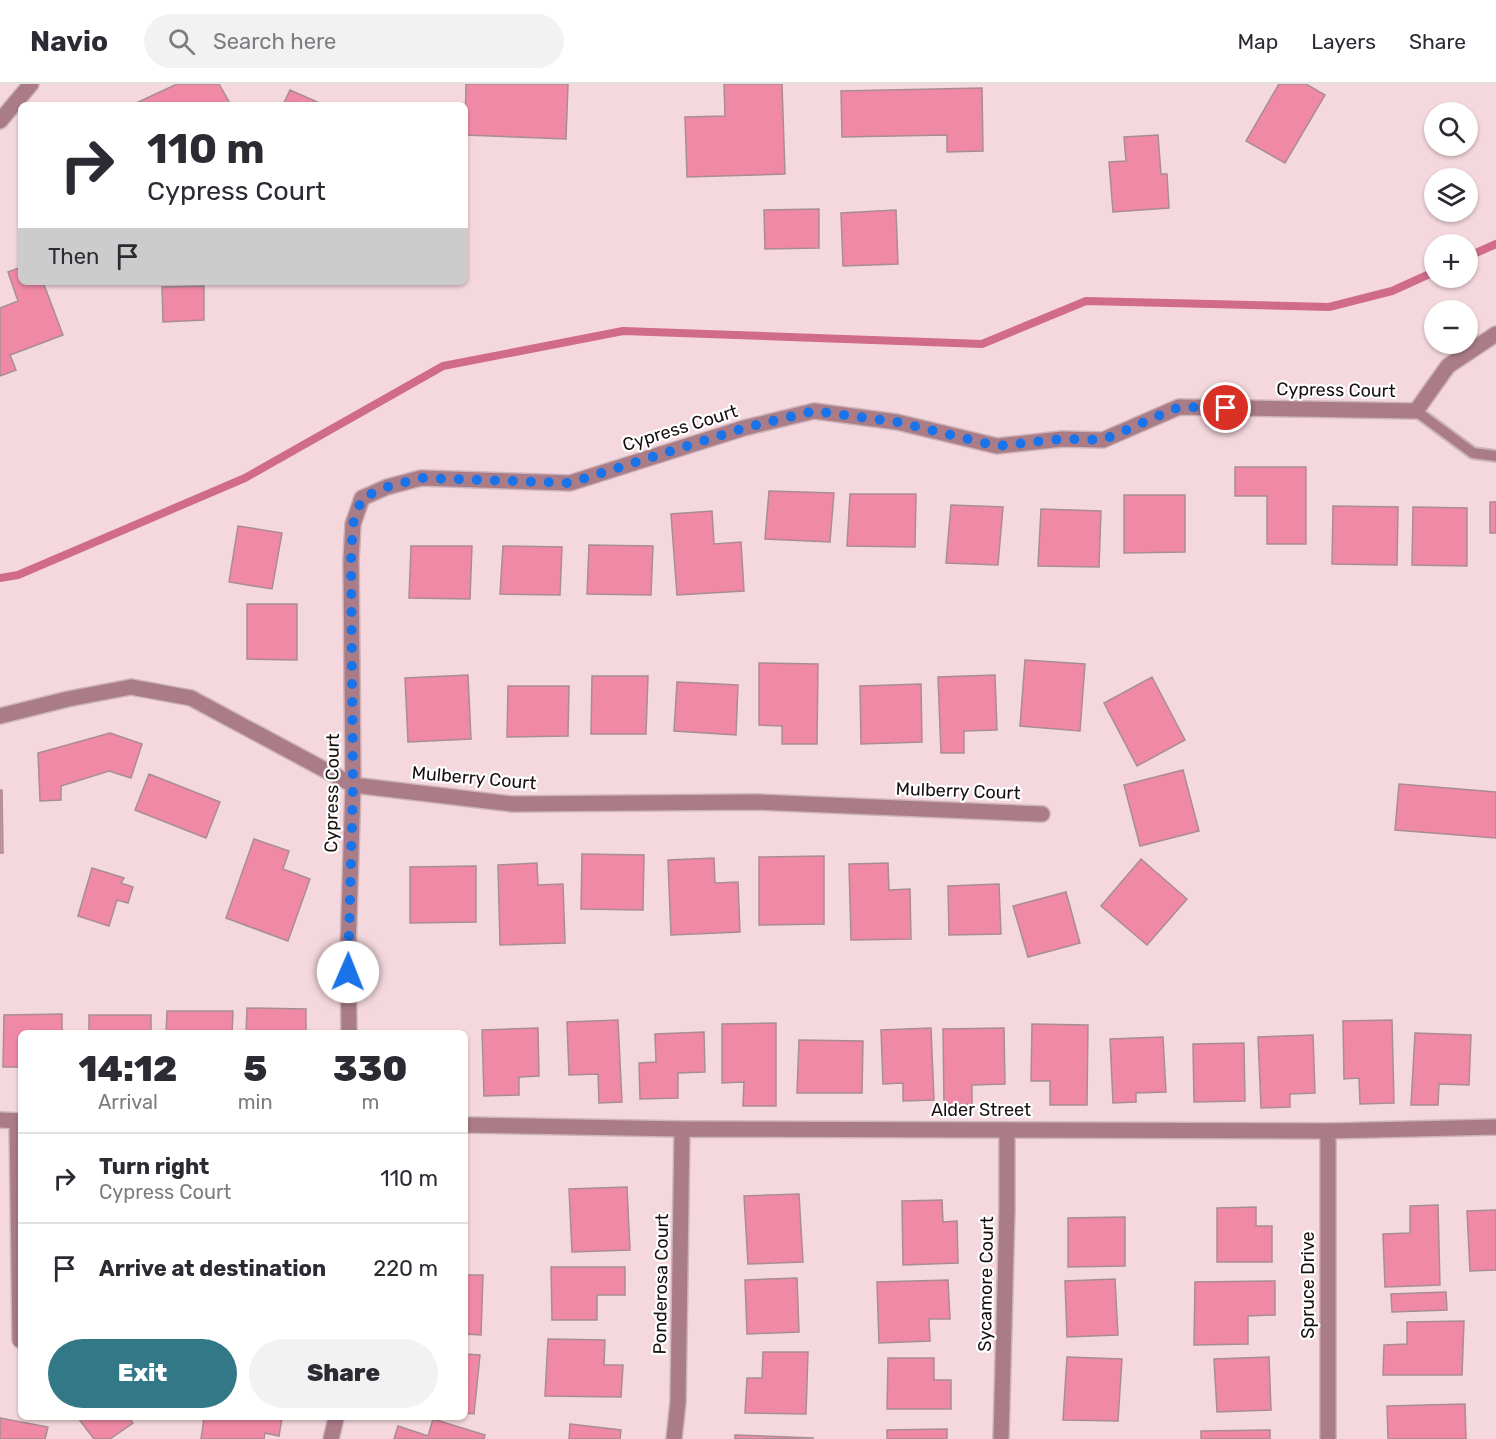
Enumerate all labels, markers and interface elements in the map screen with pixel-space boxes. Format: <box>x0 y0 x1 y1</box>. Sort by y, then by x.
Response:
search box <box>144 14 564 68</box>
text: Navio <box>30 25 108 58</box>
icon: search <box>165 25 198 58</box>
text: Search here <box>213 28 336 55</box>
text: Map <box>1237 29 1278 54</box>
text: Layers <box>1311 29 1376 54</box>
text: Share <box>1409 29 1466 54</box>
map controls <box>1424 102 1478 354</box>
button: search <box>1424 102 1478 156</box>
text: 110 m <box>147 124 265 174</box>
icon: right <box>48 126 126 204</box>
button: layers <box>1424 168 1478 222</box>
text: Cypress Court <box>147 175 326 207</box>
button: + <box>1424 234 1478 288</box>
icon: arrive <box>111 240 144 273</box>
text: Then <box>48 243 99 270</box>
button: − <box>1424 300 1478 354</box>
street label: Cypress Court <box>1276 378 1396 402</box>
pin <box>1200 382 1251 433</box>
icon: arrive <box>1209 391 1242 424</box>
street label: Cypress Court <box>620 400 740 456</box>
street label: Cypress Court <box>320 733 344 853</box>
street label: Mulberry Court <box>411 762 537 794</box>
street label: Mulberry Court <box>895 778 1021 804</box>
position arrow <box>316 940 380 1004</box>
text: 14:12 <box>78 1047 177 1090</box>
text: 5 <box>243 1047 267 1090</box>
text: 330 <box>333 1047 407 1090</box>
text: Arrival <box>98 1090 158 1114</box>
text: min <box>238 1090 273 1114</box>
text: m <box>361 1090 379 1114</box>
street label: Alder Street <box>931 1099 1031 1121</box>
text: Turn right <box>99 1153 209 1180</box>
icon: right <box>48 1162 81 1195</box>
text: 110 m <box>380 1165 438 1192</box>
text: Cypress Court <box>99 1180 231 1204</box>
street label: Ponderosa Court <box>649 1213 673 1355</box>
street label: Sycamore Court <box>974 1216 998 1352</box>
street label: Spruce Drive <box>1297 1231 1319 1339</box>
icon: arrive <box>48 1252 81 1285</box>
text: Arrive at destination <box>99 1255 326 1282</box>
text: 220 m <box>373 1255 438 1282</box>
button: Exit <box>48 1339 237 1408</box>
button: Share <box>249 1339 438 1408</box>

